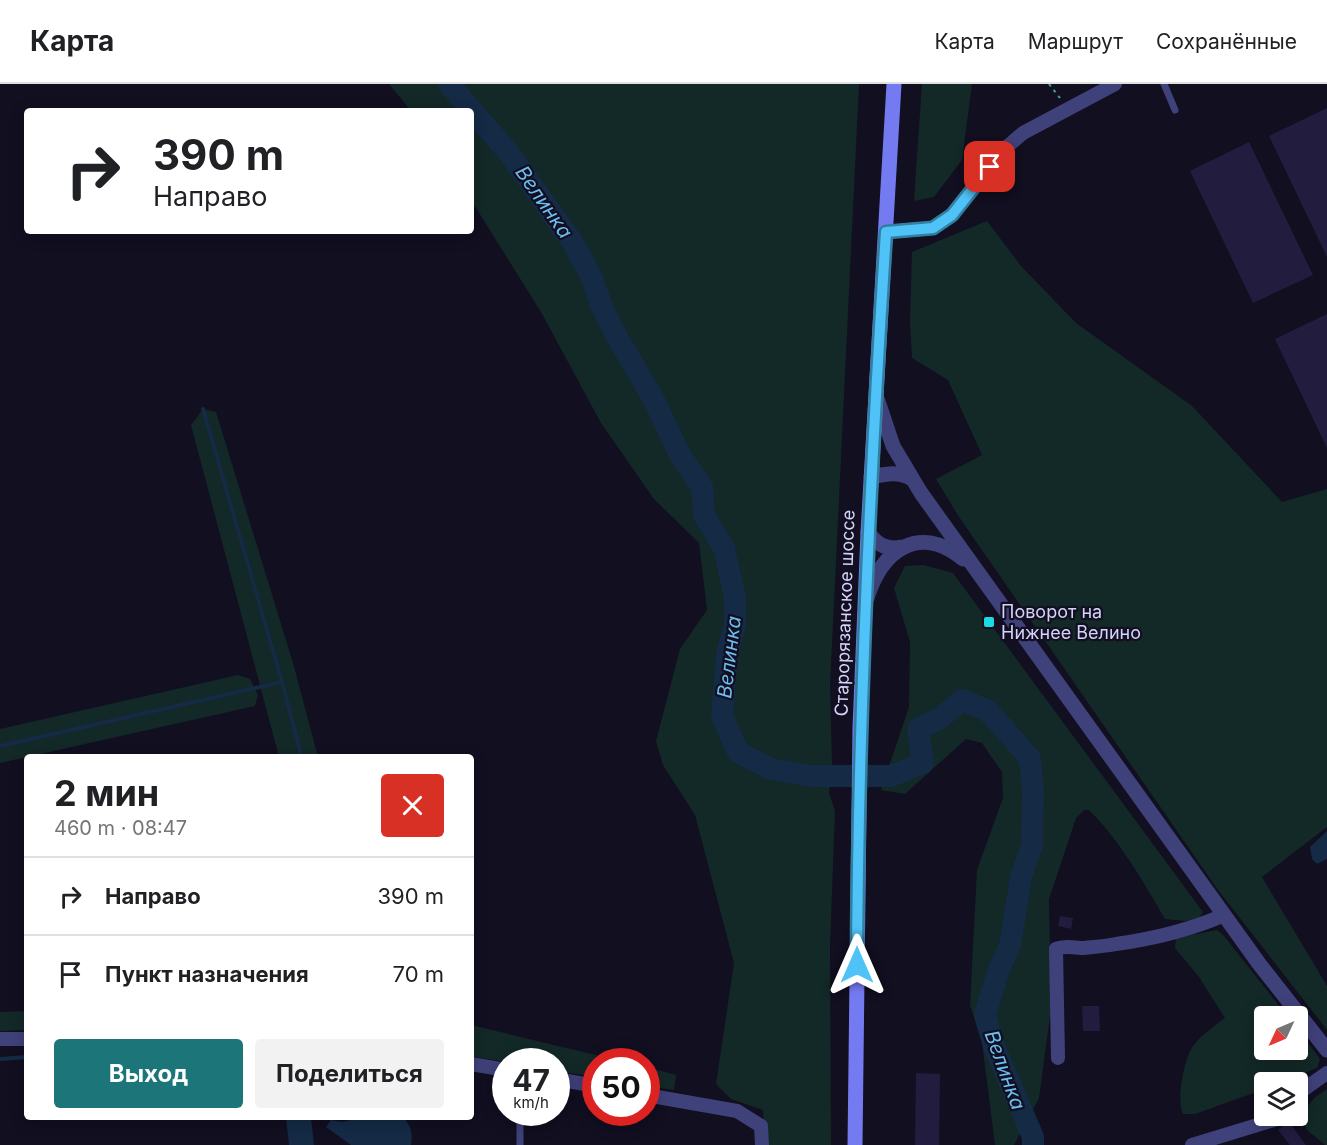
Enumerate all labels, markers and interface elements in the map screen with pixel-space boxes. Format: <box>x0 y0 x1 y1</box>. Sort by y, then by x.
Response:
text: Карта <box>30 24 114 58</box>
text: Карта <box>934 29 995 54</box>
text: Маршрут <box>1028 29 1123 54</box>
text: Сохранённые <box>1156 29 1297 54</box>
text: 390 m <box>153 129 284 180</box>
icon: right <box>54 132 132 210</box>
pin <box>964 141 1015 192</box>
icon: arrive <box>973 150 1006 183</box>
water label: Велинка <box>510 161 578 243</box>
text: Направо <box>153 180 268 213</box>
street label: Старорязанское шоссе <box>830 509 859 717</box>
place label: Поворот на Нижнее Велино <box>1001 601 1141 643</box>
water label: Велинка <box>712 614 746 700</box>
marker: Поворот на Нижнее Велино <box>982 615 996 629</box>
text: 2 мин <box>54 771 159 815</box>
button: close <box>381 774 444 837</box>
text: 460 m · 08:47 <box>54 816 187 840</box>
icon: right <box>54 880 87 913</box>
text: Направо <box>105 883 201 909</box>
text: 390 m <box>377 883 444 909</box>
position arrow <box>825 933 889 997</box>
icon: arrive <box>54 958 87 991</box>
text: Пункт назначения <box>105 961 309 987</box>
text: 70 m <box>393 961 444 987</box>
north arrow <box>1254 1006 1308 1060</box>
map controls <box>1254 1006 1308 1126</box>
water label: Велинка <box>980 1027 1030 1113</box>
button: Выход <box>54 1039 243 1108</box>
button: Поделиться <box>255 1039 444 1108</box>
speed limit sign: 50 <box>582 1048 660 1126</box>
text: 47 <box>512 1062 550 1098</box>
button: layers <box>1254 1072 1308 1126</box>
text: km/h <box>513 1093 549 1112</box>

